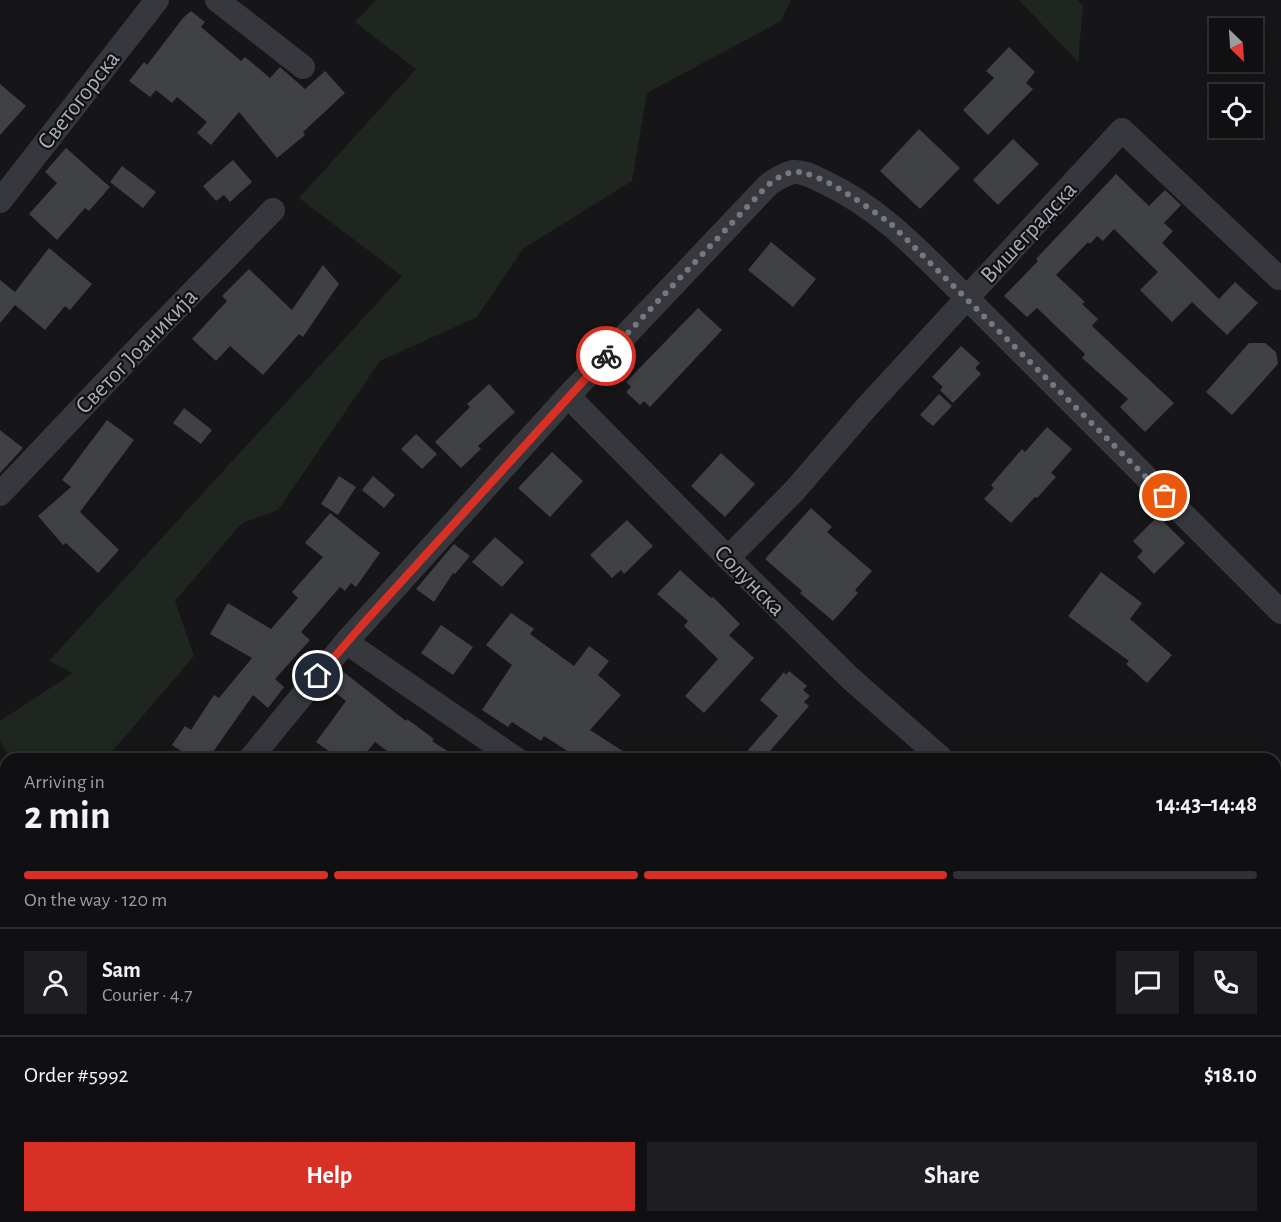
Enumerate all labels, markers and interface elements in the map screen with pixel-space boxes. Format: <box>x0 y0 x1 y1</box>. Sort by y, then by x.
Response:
north arrow <box>1209 18 1263 72</box>
map controls <box>1209 18 1263 138</box>
street label: Светогорска <box>33 47 124 154</box>
button: locate <box>1209 84 1263 138</box>
street label: Вишеградска <box>976 178 1081 288</box>
street label: Светог Јоаникија <box>71 284 202 419</box>
courier <box>576 326 636 386</box>
icon: bike <box>590 340 623 373</box>
pin <box>1139 470 1190 521</box>
icon: bag <box>1148 479 1181 512</box>
street label: Солунска <box>709 541 789 621</box>
pin <box>292 650 343 701</box>
icon: home <box>301 659 334 692</box>
text: Arriving in <box>24 772 105 792</box>
text: 14:43–14:48 <box>1156 793 1257 815</box>
text: 2 min <box>24 797 111 836</box>
text: On the way · 120 m <box>24 890 167 910</box>
button: person <box>24 951 87 1014</box>
button: chat <box>1116 951 1179 1014</box>
button: phone <box>1194 951 1257 1014</box>
text: Sam <box>102 959 141 981</box>
text: Courier · 4.7 <box>102 985 193 1005</box>
text: Order #5992 <box>24 1064 129 1086</box>
text: $18.10 <box>1204 1064 1257 1086</box>
button: Help <box>24 1142 635 1211</box>
button: Share <box>647 1142 1257 1211</box>

